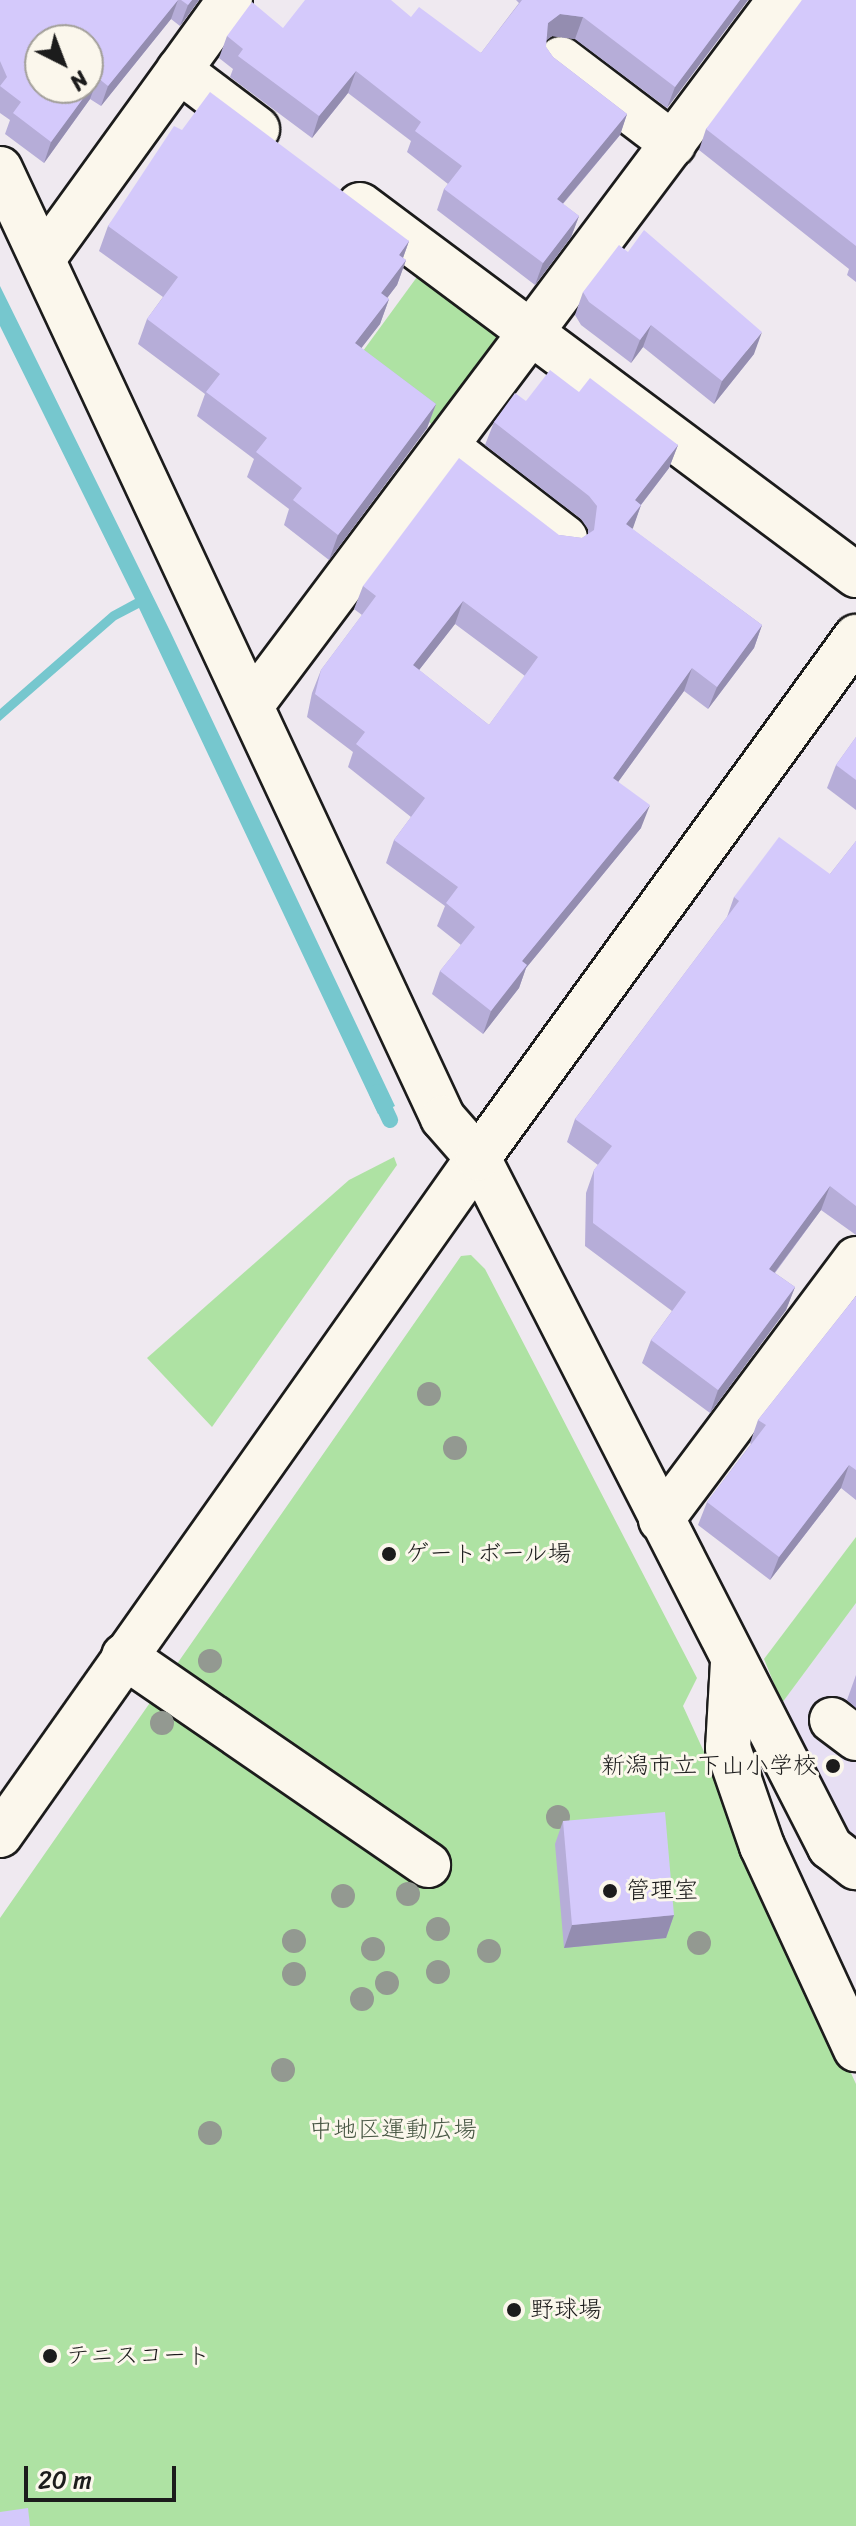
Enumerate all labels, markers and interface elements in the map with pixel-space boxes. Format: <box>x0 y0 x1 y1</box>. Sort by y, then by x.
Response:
north arrow <box>24 24 104 104</box>
text: N <box>60 61 98 100</box>
place label: ゲートボール場 <box>405 1540 573 1568</box>
marker: ゲートボール場 <box>380 1545 398 1563</box>
place label: 新潟市立下山小学校 <box>601 1752 817 1780</box>
marker: 新潟市立下山小学校 <box>824 1757 842 1775</box>
place label: 管理室 <box>626 1877 698 1905</box>
marker: 管理室 <box>601 1882 619 1900</box>
park label: 中地区運動広場 <box>309 2116 477 2144</box>
place label: 野球場 <box>530 2296 602 2324</box>
marker: 野球場 <box>505 2301 523 2319</box>
place label: テニスコート <box>66 2342 210 2370</box>
marker: テニスコート <box>41 2347 59 2365</box>
scale bar <box>28 2450 180 2500</box>
text: 20 m <box>38 2459 92 2501</box>

